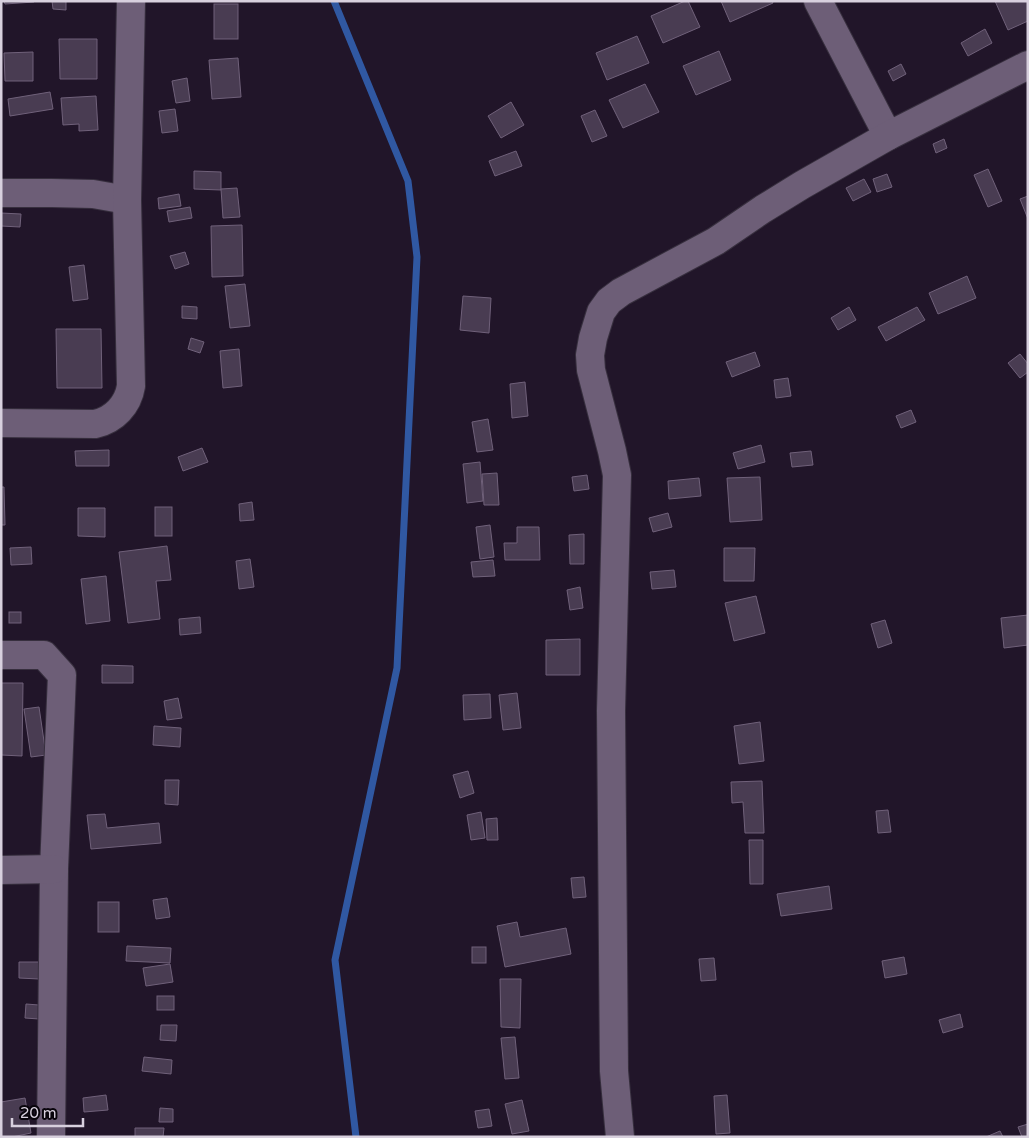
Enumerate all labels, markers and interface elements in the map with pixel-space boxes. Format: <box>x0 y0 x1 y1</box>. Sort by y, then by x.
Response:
scale bar <box>12 1096 84 1128</box>
text: 20 m <box>20 1104 57 1122</box>

